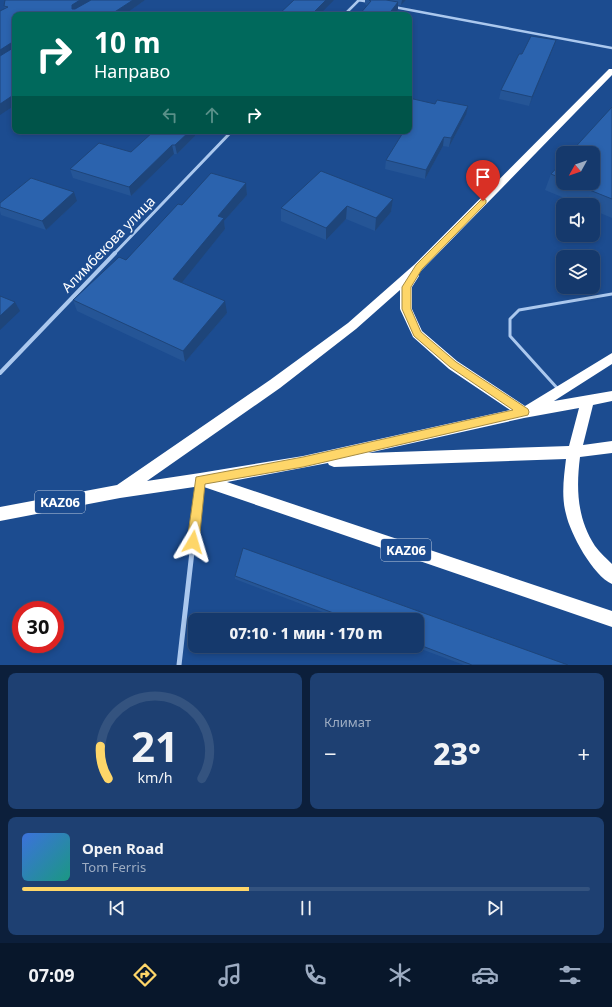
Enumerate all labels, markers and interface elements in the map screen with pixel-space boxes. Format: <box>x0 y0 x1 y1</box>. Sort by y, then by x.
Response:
text: 10 m <box>94 23 161 61</box>
icon: right <box>28 28 80 80</box>
text: Направо <box>94 59 170 83</box>
icon: left <box>159 104 181 126</box>
icon: ahead <box>201 104 223 126</box>
icon: right <box>243 104 265 126</box>
north arrow <box>556 146 600 190</box>
map controls <box>556 146 600 294</box>
pin <box>466 160 500 201</box>
icon: arrive <box>472 166 494 188</box>
street label: Алимбекова улица <box>57 192 159 296</box>
button: sound <box>556 198 600 242</box>
button: layers <box>556 250 600 294</box>
road number: KАZ06 <box>35 491 85 513</box>
position arrow <box>172 521 214 563</box>
road number: KАZ06 <box>381 539 431 561</box>
speed limit sign: 30 <box>12 601 64 653</box>
text: 07:10 · 1 мин · 170 m <box>229 623 383 643</box>
text: Климат <box>324 713 371 731</box>
text: 21 <box>131 718 179 774</box>
text: 23° <box>433 733 481 774</box>
text: − <box>324 738 337 768</box>
text: + <box>577 738 590 768</box>
text: km/h <box>137 768 173 787</box>
text: Open Road <box>82 838 164 858</box>
text: Tom Ferris <box>82 858 146 876</box>
icon: previous <box>106 897 128 919</box>
icon: pause <box>295 897 317 919</box>
icon: next <box>484 897 506 919</box>
icon: directions <box>131 961 159 989</box>
icon: music <box>216 961 244 989</box>
icon: phone <box>301 961 329 989</box>
icon: climate <box>386 961 414 989</box>
icon: car <box>471 961 499 989</box>
icon: filters <box>556 961 584 989</box>
text: 07:09 <box>28 963 75 987</box>

